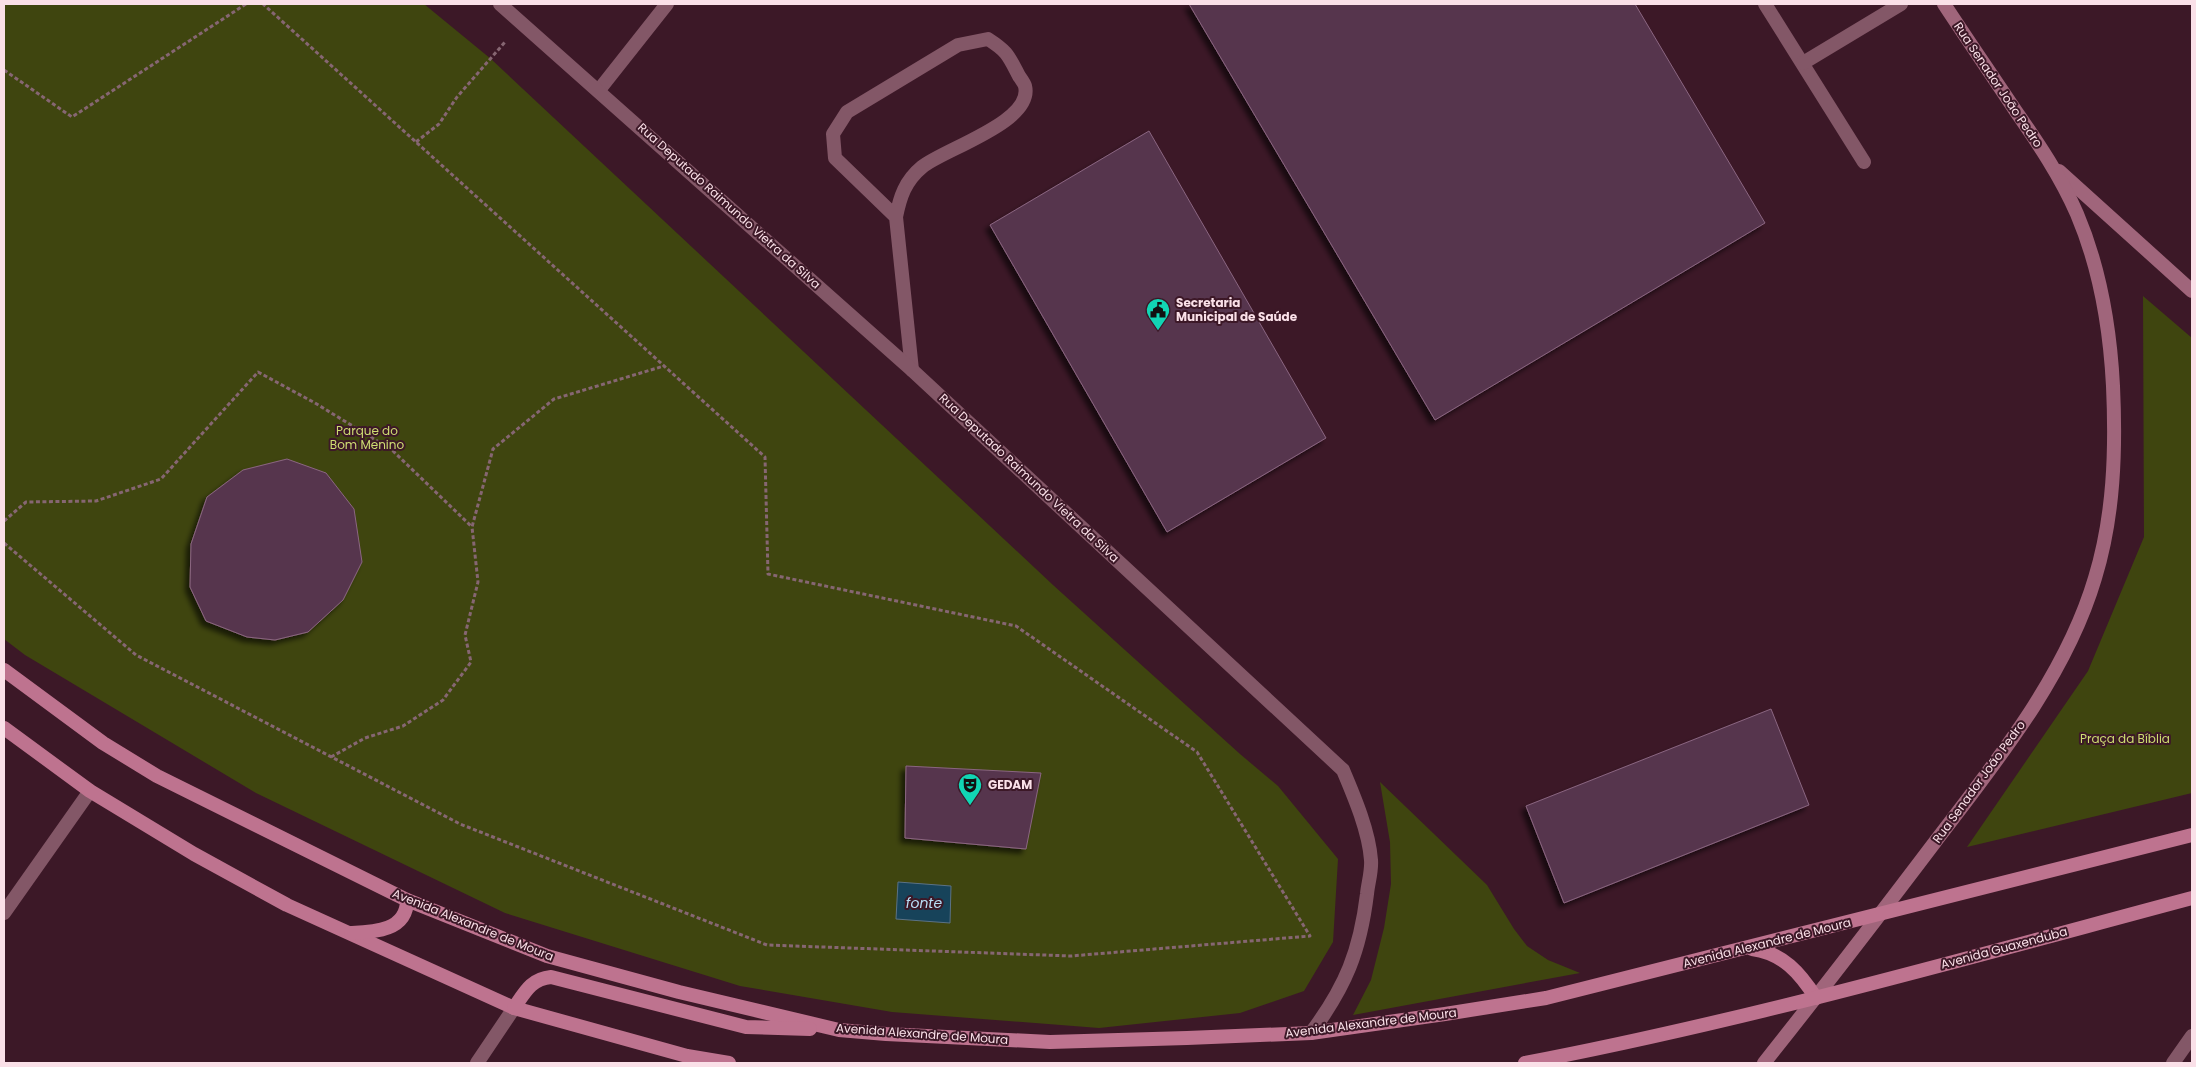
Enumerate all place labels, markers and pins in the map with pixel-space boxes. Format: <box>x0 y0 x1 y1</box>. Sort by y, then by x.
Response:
place label: Secretaria Municipal de Saúde <box>1176 294 1298 325</box>
public building icon: Secretaria Municipal de Saúde <box>1145 297 1171 331</box>
theatre icon: GEDAM <box>957 772 983 806</box>
place label: GEDAM <box>988 776 1032 793</box>

